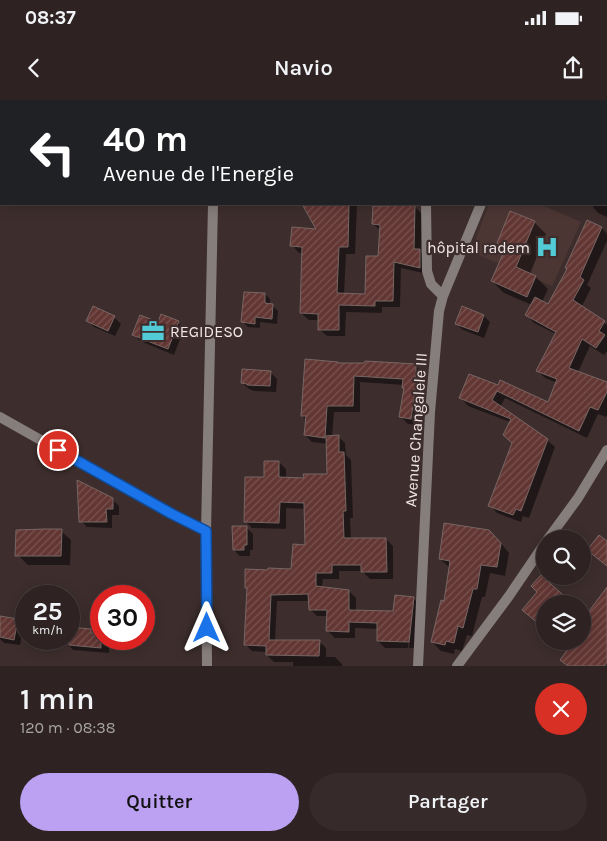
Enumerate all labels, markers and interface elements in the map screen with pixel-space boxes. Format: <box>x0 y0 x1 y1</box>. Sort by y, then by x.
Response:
text: 08:37 <box>25 7 76 29</box>
icon: back <box>20 54 48 82</box>
icon: share <box>559 54 587 82</box>
text: Navio <box>274 55 333 81</box>
text: 40 m <box>103 119 188 160</box>
icon: left <box>20 120 85 185</box>
text: Avenue de l'Energie <box>103 161 294 187</box>
hospital icon: hôpital radem <box>534 234 560 260</box>
place label: hôpital radem <box>427 238 530 257</box>
office icon: REGIDESO <box>140 318 166 344</box>
place label: REGIDESO <box>170 322 243 341</box>
street label: Avenue Changalele III <box>401 352 431 508</box>
pin <box>37 429 79 471</box>
icon: arrive <box>44 436 72 464</box>
map controls <box>536 530 591 650</box>
button: search <box>536 530 591 585</box>
speed limit sign: 30 <box>90 585 155 650</box>
button: layers <box>536 595 591 650</box>
text: 25 <box>33 597 62 626</box>
position arrow <box>180 601 232 653</box>
text: km/h <box>32 623 63 637</box>
text: 1 min <box>20 681 94 717</box>
button: close <box>535 683 587 735</box>
text: 120 m · 08:38 <box>20 718 116 737</box>
button: Quitter <box>20 773 299 831</box>
button: Partager <box>309 773 587 831</box>

